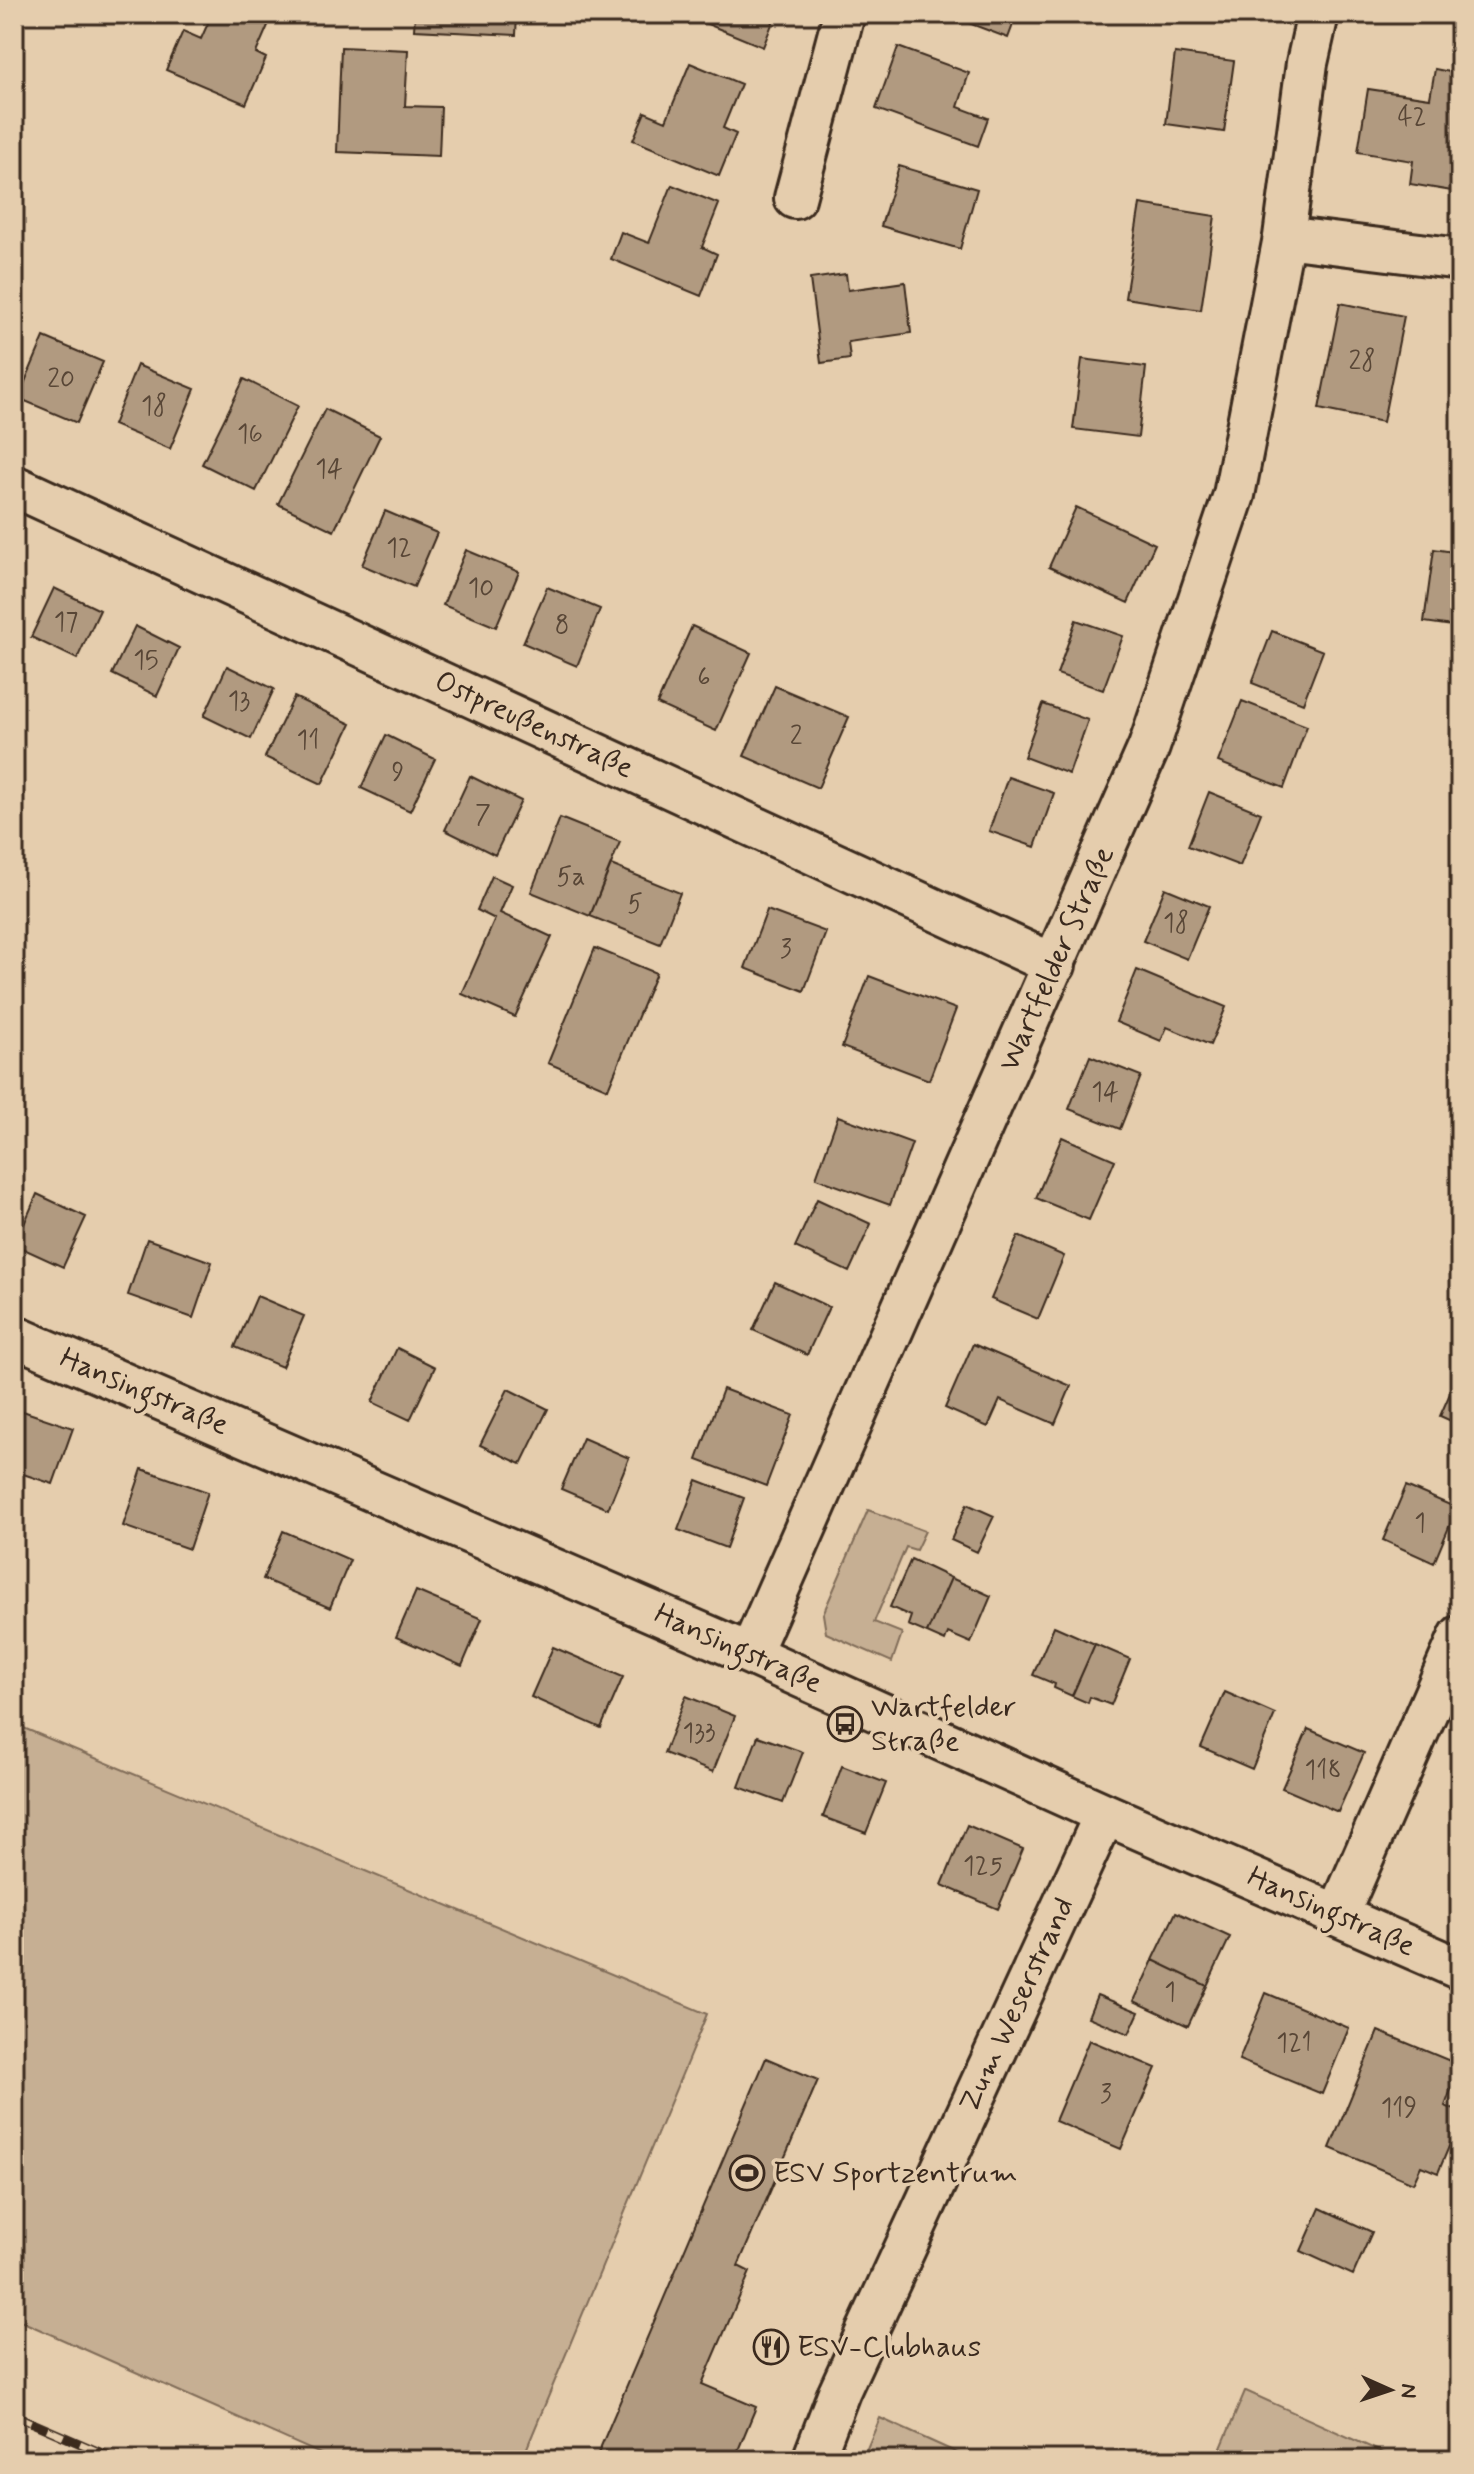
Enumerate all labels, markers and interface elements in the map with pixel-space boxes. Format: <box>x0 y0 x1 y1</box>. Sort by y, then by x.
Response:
house number: 42 <box>1398 101 1426 135</box>
house number: 28 <box>1349 345 1376 379</box>
house number: 20 <box>47 363 75 397</box>
house number: 18 <box>141 390 167 424</box>
house number: 16 <box>237 418 263 452</box>
house number: 14 <box>315 453 343 487</box>
house number: 12 <box>386 532 412 566</box>
house number: 10 <box>468 572 494 606</box>
house number: 17 <box>54 606 78 640</box>
house number: 8 <box>555 609 569 643</box>
house number: 15 <box>133 644 159 678</box>
house number: 6 <box>697 661 711 695</box>
street label: Ostpreußenstraße <box>428 662 640 788</box>
house number: 13 <box>228 685 250 719</box>
house number: 2 <box>790 720 803 754</box>
house number: 11 <box>297 724 319 758</box>
house number: 9 <box>392 756 404 790</box>
house number: 7 <box>475 799 491 833</box>
street label: Wartfelder Straße <box>990 840 1124 1078</box>
house number: 5a <box>557 861 585 895</box>
house number: 5 <box>627 888 643 922</box>
house number: 18 <box>1163 907 1189 941</box>
house number: 3 <box>780 933 792 967</box>
house number: 14 <box>1091 1076 1119 1110</box>
street label: Hansingstraße <box>52 1339 234 1448</box>
house number: 1 <box>1414 1507 1426 1541</box>
street label: Hansingstraße <box>647 1595 828 1706</box>
place label: Wartfelder Straße <box>871 1688 1016 1761</box>
bus stop icon: Wartfelder Straße <box>826 1705 864 1743</box>
house number: 133 <box>682 1717 716 1751</box>
house number: 118 <box>1305 1754 1341 1788</box>
house number: 125 <box>963 1850 1003 1884</box>
street label: Hansingstraße <box>1240 1858 1421 1969</box>
street label: Zum Weserstrand <box>950 1891 1084 2119</box>
house number: 1 <box>1164 1976 1176 2010</box>
house number: 121 <box>1276 2027 1312 2061</box>
house number: 3 <box>1100 2078 1112 2112</box>
house number: 119 <box>1381 2092 1417 2126</box>
sports icon: ESV Sportzentrum <box>728 2154 766 2192</box>
place label: ESV Sportzentrum <box>773 2154 1018 2193</box>
restaurant icon: ESV-Clubhaus <box>752 2328 790 2366</box>
place label: ESV-Clubhaus <box>797 2328 981 2367</box>
north arrow <box>1350 2350 1430 2430</box>
text: N <box>1394 2383 1422 2399</box>

